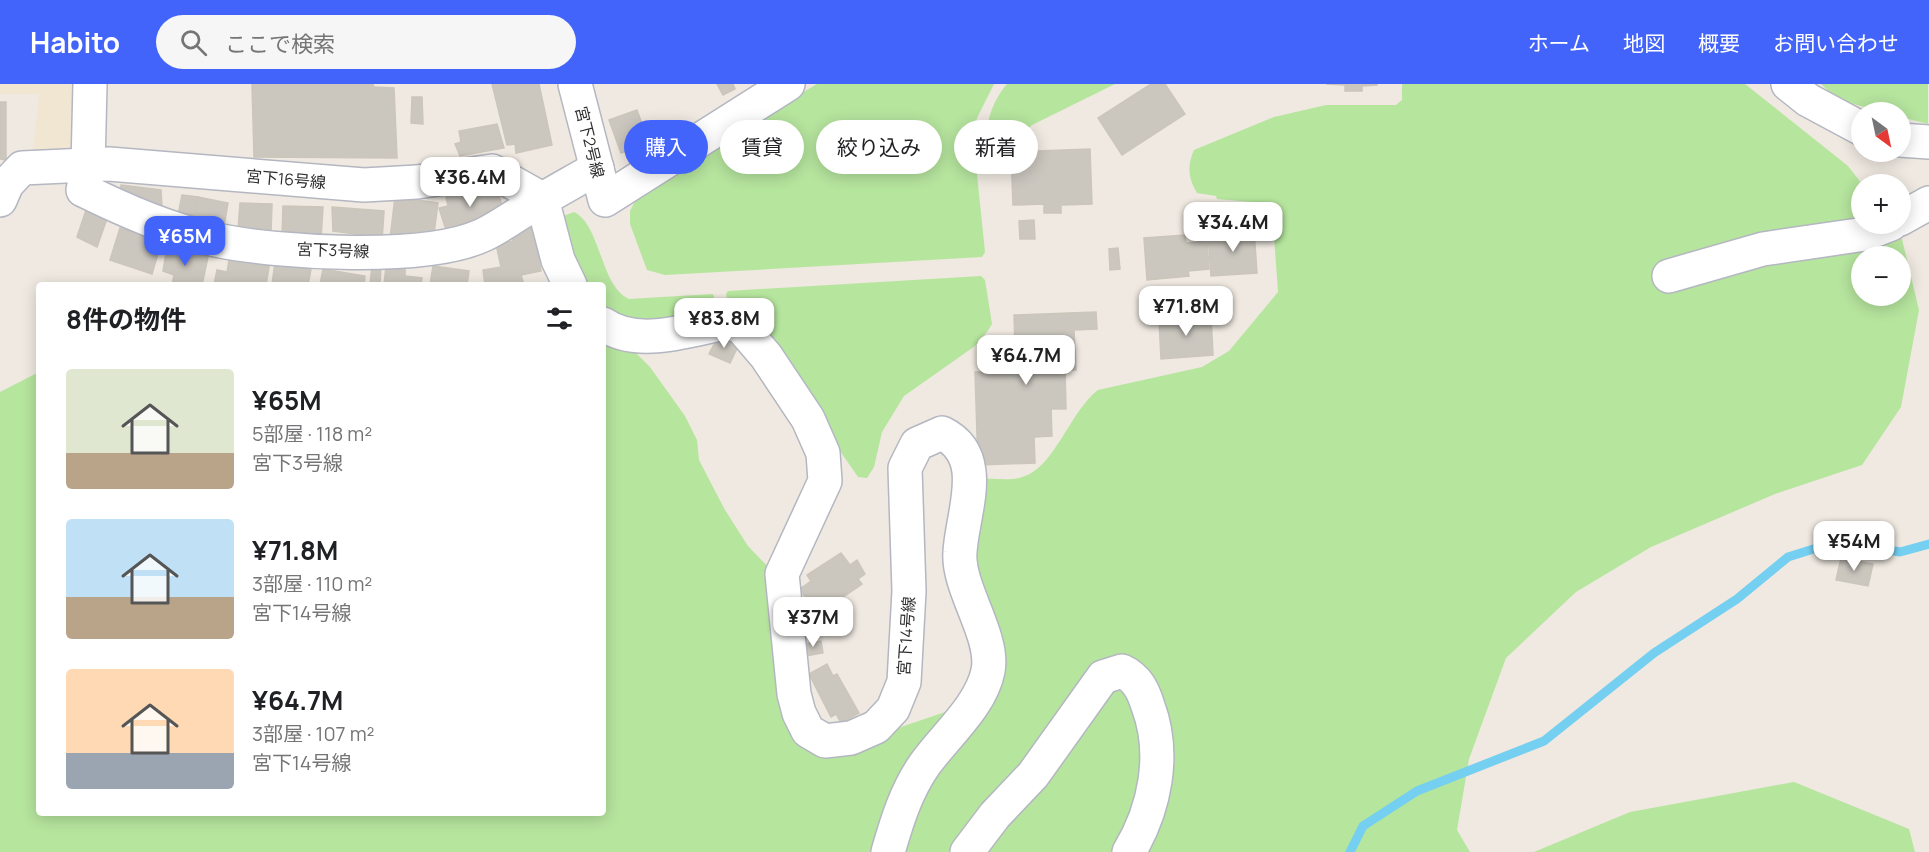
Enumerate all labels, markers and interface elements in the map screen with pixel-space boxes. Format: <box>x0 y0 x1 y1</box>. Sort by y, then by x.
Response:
search box <box>156 15 576 69</box>
text: Habito <box>30 23 120 61</box>
icon: search <box>177 26 210 59</box>
text: ここで検索 <box>225 29 335 59</box>
text: ホーム <box>1528 29 1590 57</box>
text: 地図 <box>1623 29 1665 57</box>
text: 概要 <box>1698 29 1740 57</box>
text: お問い合わせ <box>1773 29 1899 57</box>
north arrow <box>1851 102 1911 162</box>
map controls <box>1851 102 1911 306</box>
street label: 宮下2号線 <box>570 104 610 180</box>
chip: 購入 <box>624 120 708 174</box>
chip: 賃貸 <box>720 120 804 174</box>
chip: 絞り込み <box>816 120 942 174</box>
chip: 新着 <box>954 120 1038 174</box>
pin: ¥36.4M <box>421 157 519 208</box>
text: ¥36.4M <box>434 163 506 190</box>
street label: 宮下16号線 <box>245 165 327 193</box>
button: + <box>1851 174 1911 234</box>
pin: ¥34.4M <box>1184 202 1282 253</box>
text: ¥34.4M <box>1198 208 1268 235</box>
pin: ¥65M <box>149 216 221 267</box>
text: ¥65M <box>158 222 212 249</box>
street label: 宮下3号線 <box>296 238 370 262</box>
button: − <box>1851 246 1911 306</box>
pin: ¥71.8M <box>1137 286 1235 337</box>
text: ¥71.8M <box>1153 292 1219 319</box>
pin: ¥83.8M <box>675 298 773 349</box>
text: 8件の物件 <box>66 301 186 337</box>
icon: filters <box>543 302 576 335</box>
text: ¥83.8M <box>688 304 760 331</box>
pin: ¥64.7M <box>977 335 1075 386</box>
text: ¥64.7M <box>991 341 1061 368</box>
text: ¥65M <box>252 382 322 418</box>
icon: home <box>114 393 186 465</box>
text: 5部屋 · 118 m² <box>252 420 372 447</box>
text: 宮下3号線 <box>252 449 343 476</box>
pin: ¥54M <box>1818 521 1890 572</box>
text: ¥54M <box>1827 527 1881 554</box>
text: ¥71.8M <box>252 532 338 568</box>
icon: home <box>114 543 186 615</box>
text: 3部屋 · 110 m² <box>252 570 372 597</box>
street label: 宮下14号線 <box>892 595 920 677</box>
pin: ¥37M <box>777 597 849 648</box>
text: 宮下14号線 <box>252 599 352 626</box>
text: ¥37M <box>787 603 839 630</box>
text: ¥64.7M <box>252 682 343 718</box>
icon: home <box>114 693 186 765</box>
text: 3部屋 · 107 m² <box>252 720 375 747</box>
text: 宮下14号線 <box>252 749 352 776</box>

